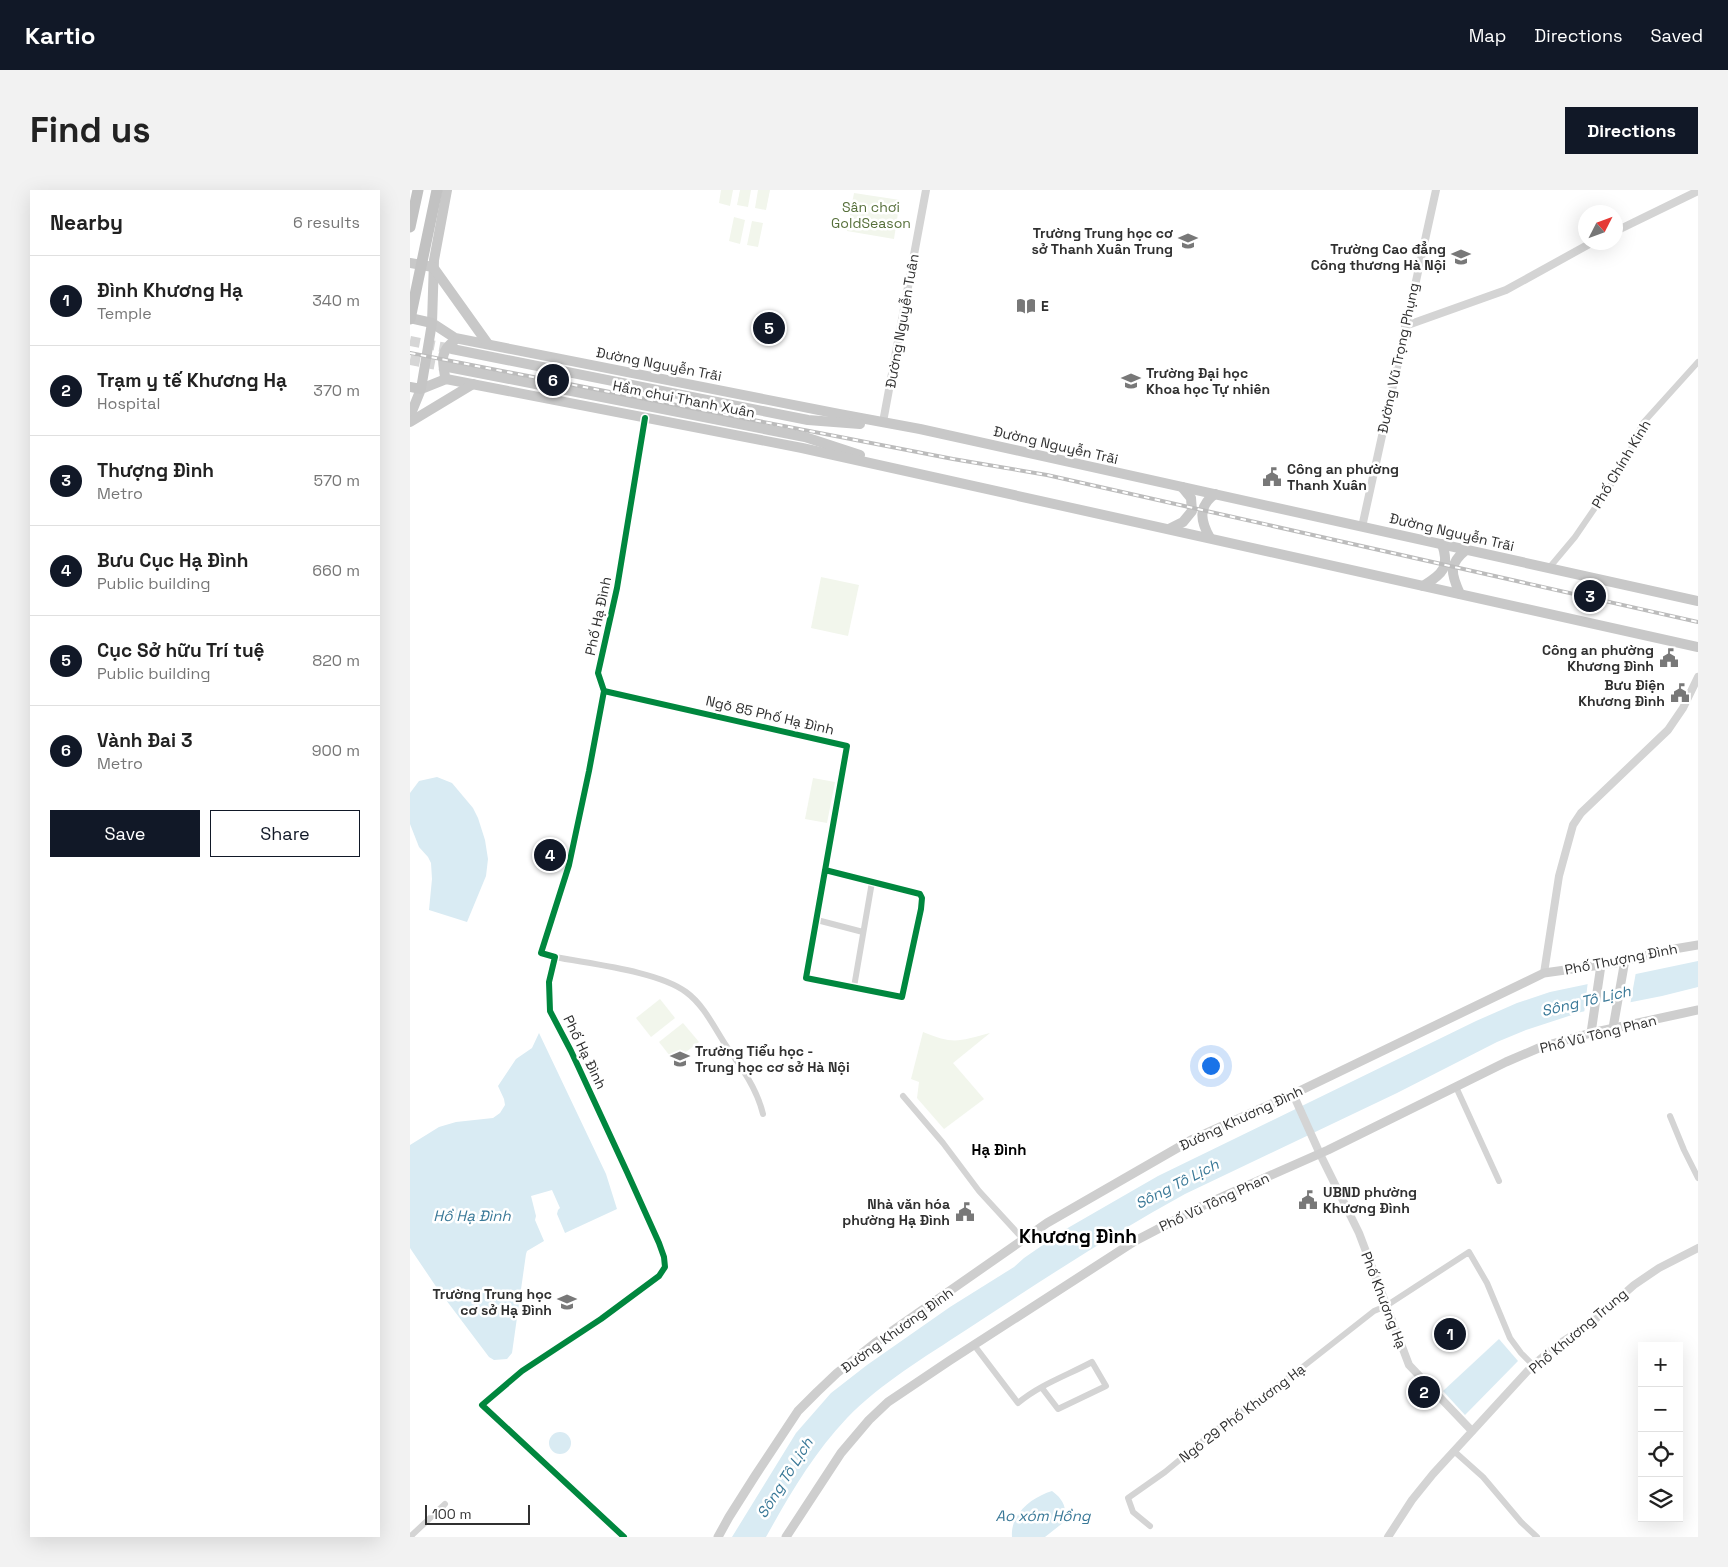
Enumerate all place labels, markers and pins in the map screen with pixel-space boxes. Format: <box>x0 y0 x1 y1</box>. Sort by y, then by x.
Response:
place label: Trường Trung học cơ sở Thanh Xuân Trung <box>1031 224 1173 258</box>
school or university icon: Trường Trung học cơ sở Thanh Xuân Trung <box>1177 230 1199 252</box>
place label: Trường Cao đẳng Công thương Hà Nội <box>1311 240 1446 274</box>
school or university icon: Trường Cao đẳng Công thương Hà Nội <box>1450 246 1472 268</box>
library icon: E <box>1015 295 1037 317</box>
place label: E <box>1041 297 1049 315</box>
pin: 5 <box>753 309 785 347</box>
pin: 6 <box>537 361 569 399</box>
place label: Trường Đại học Khoa học Tự nhiên <box>1146 364 1270 398</box>
school or university icon: Trường Đại học Khoa học Tự nhiên <box>1120 370 1142 392</box>
place label: Công an phường Thanh Xuân <box>1287 460 1399 494</box>
public building icon: Công an phường Thanh Xuân <box>1261 466 1283 488</box>
pin: 3 <box>1574 577 1606 615</box>
place label: Công an phường Khương Đình <box>1542 641 1654 675</box>
public building icon: Công an phường Khương Đình <box>1658 647 1680 669</box>
place label: Bưu Điện Khương Đình <box>1578 676 1665 710</box>
public building icon: Bưu Điện Khương Đình <box>1669 682 1691 704</box>
pin: 4 <box>534 836 566 874</box>
place label: Trường Tiểu học - Trung học cơ sở Hà Nội <box>695 1042 850 1076</box>
school or university icon: Trường Tiểu học - Trung học cơ sở Hà Nội <box>669 1048 691 1070</box>
place label: UBND phường Khương Đình <box>1323 1183 1417 1217</box>
public building icon: UBND phường Khương Đình <box>1297 1189 1319 1211</box>
place label: Nhà văn hóa phường Hạ Đình <box>842 1195 950 1229</box>
public building icon: Nhà văn hóa phường Hạ Đình <box>954 1201 976 1223</box>
place label: Trường Trung học cơ sở Hạ Đình <box>432 1285 552 1319</box>
school or university icon: Trường Trung học cơ sở Hạ Đình <box>556 1291 578 1313</box>
pin: 1 <box>1434 1315 1466 1353</box>
pin: 2 <box>1408 1373 1440 1411</box>

